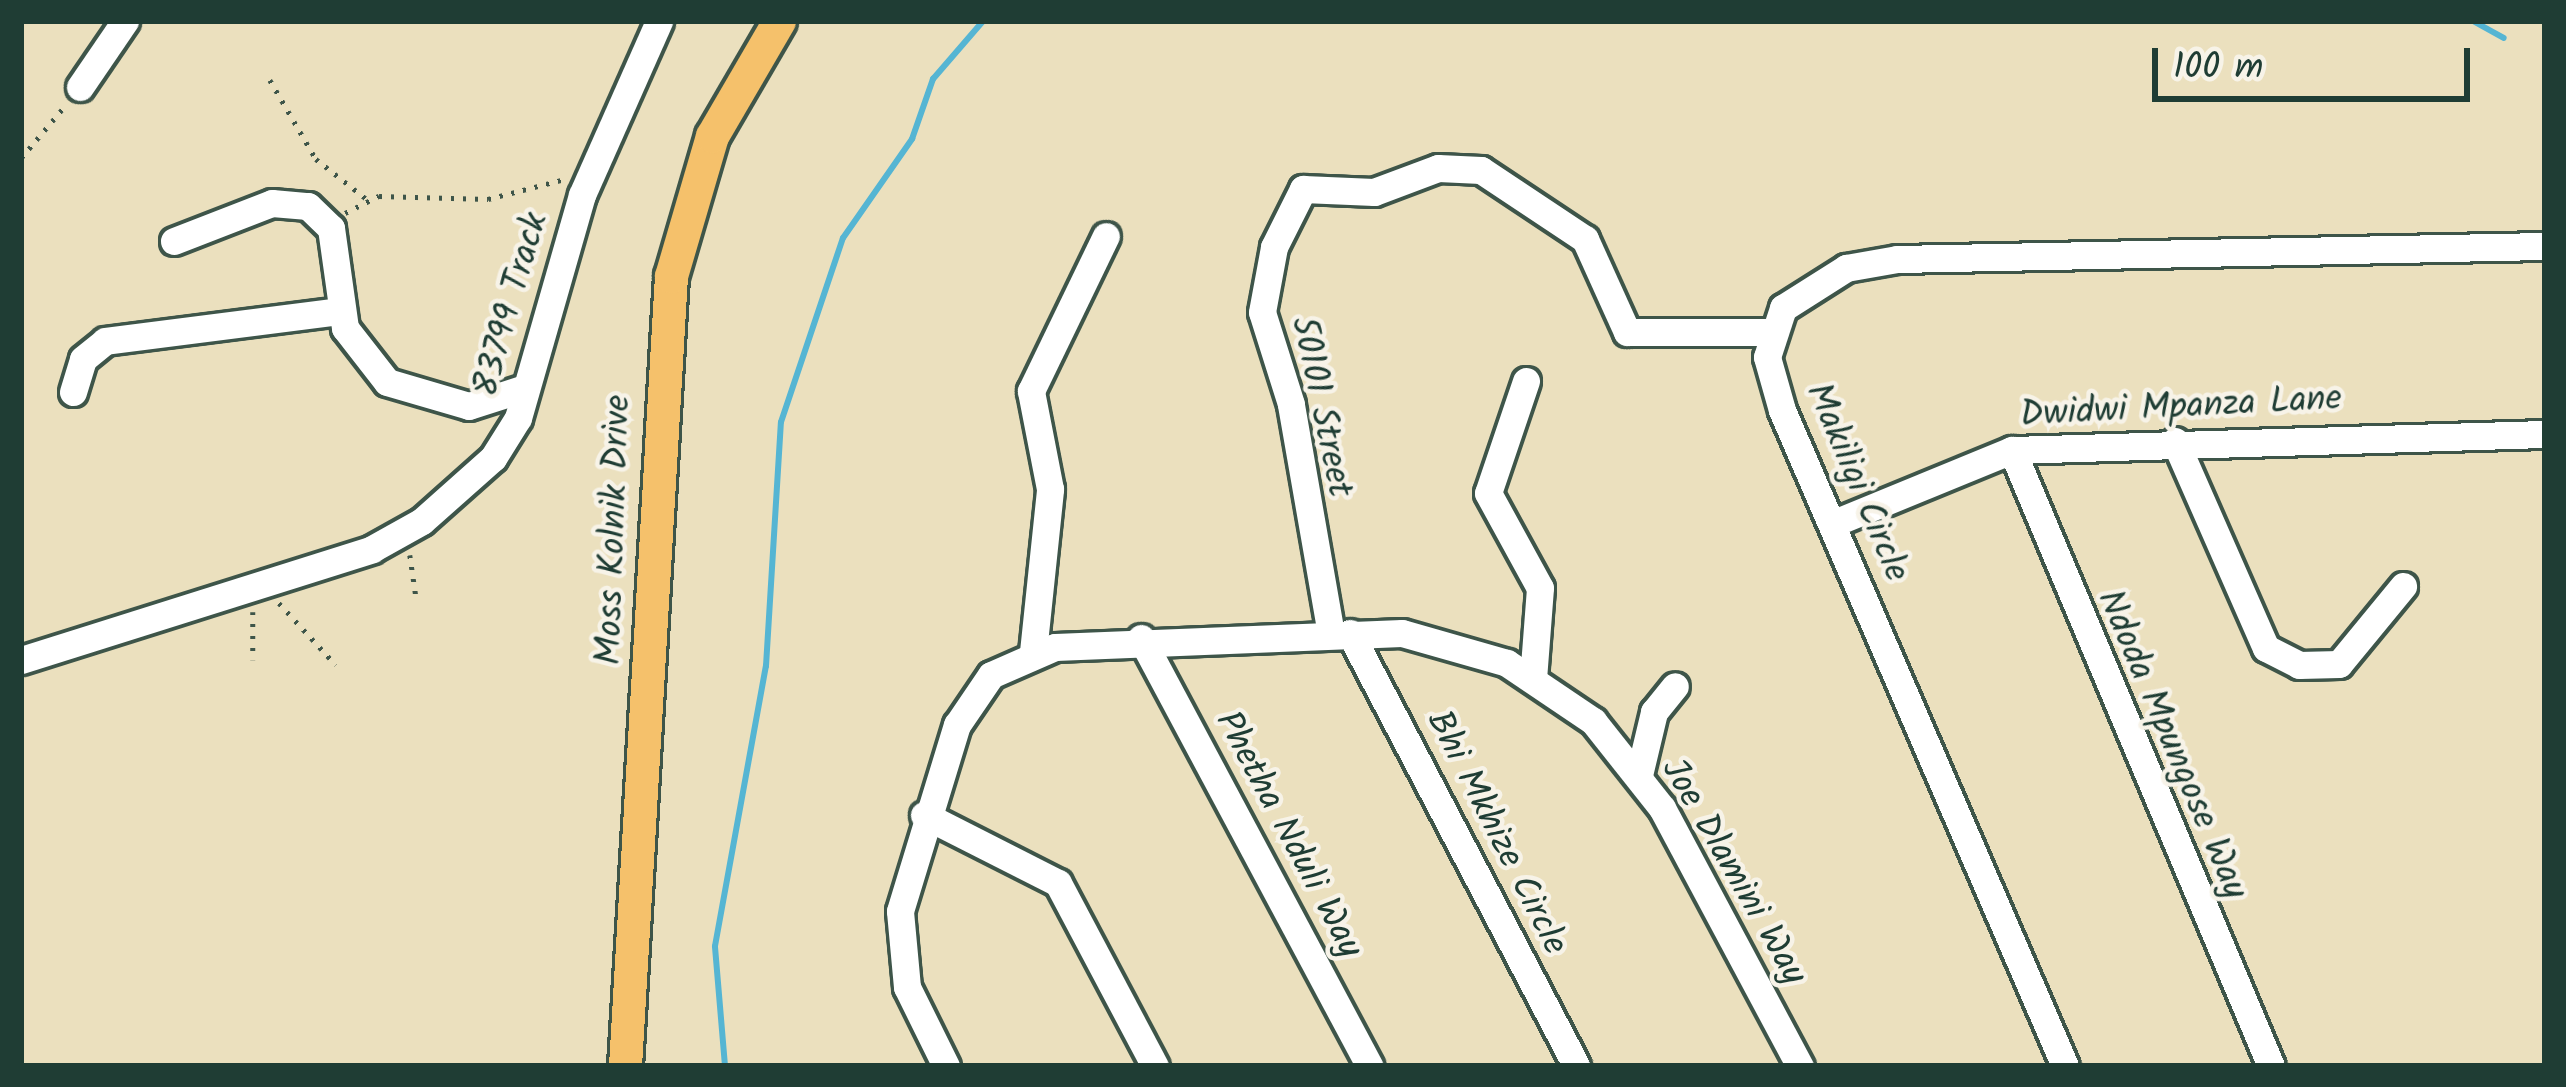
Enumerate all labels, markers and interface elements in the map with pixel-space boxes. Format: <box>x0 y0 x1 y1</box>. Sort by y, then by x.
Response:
scale bar <box>2158 24 2476 98</box>
text: 100 m <box>2173 40 2263 97</box>
street label: 83799 Track <box>465 208 559 402</box>
street label: 50101 Street <box>1280 313 1360 501</box>
street label: Makiligi Circle <box>1795 377 1917 589</box>
street label: Dwidwi Mpanza Lane <box>2019 378 2343 438</box>
street label: Moss Kolnik Drive <box>589 394 641 666</box>
street label: Ndoda Mpungose Way <box>2086 584 2256 906</box>
street label: Phetha Nduli Way <box>1205 704 1371 966</box>
street label: Bhi Mkhize Circle <box>1416 704 1576 962</box>
street label: Joe Dlamini Way <box>1651 751 1815 993</box>

